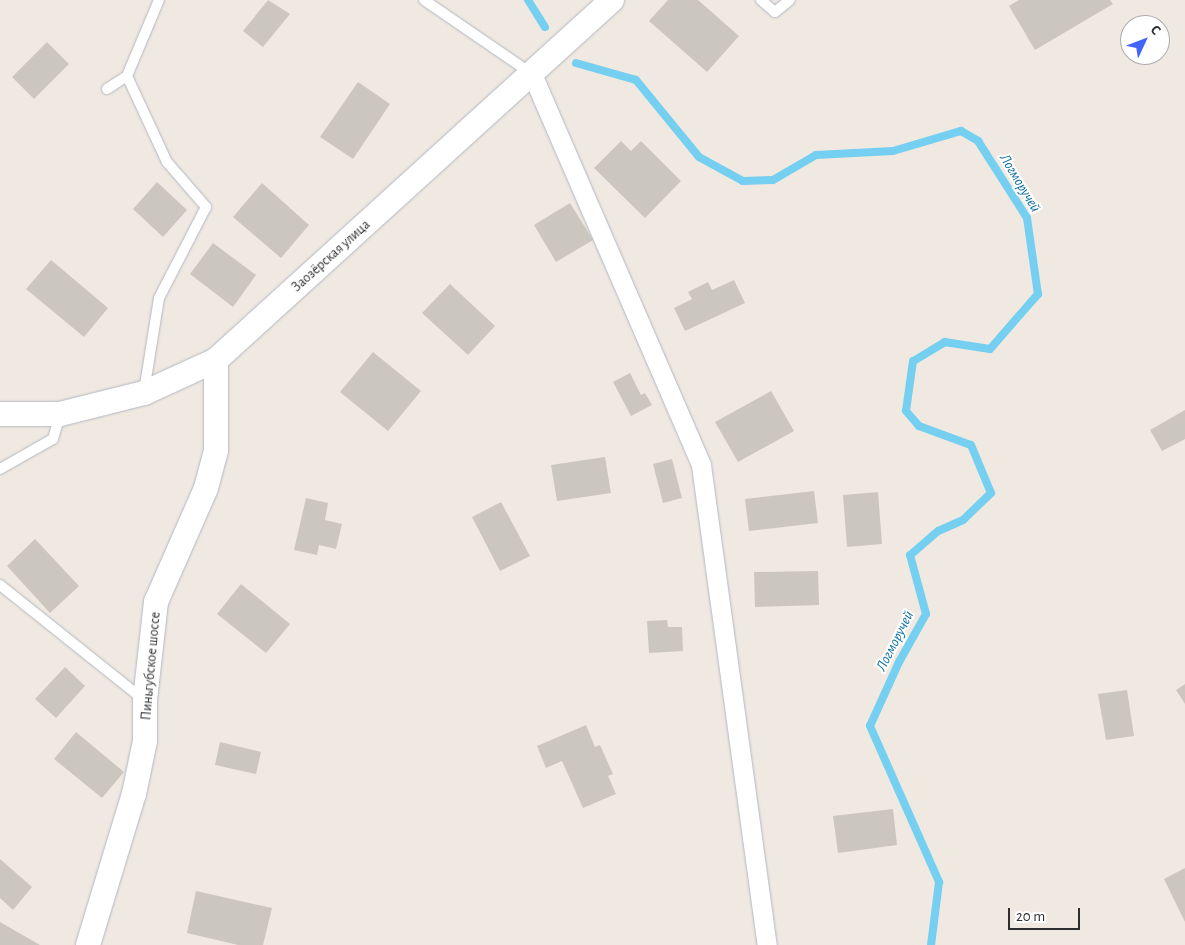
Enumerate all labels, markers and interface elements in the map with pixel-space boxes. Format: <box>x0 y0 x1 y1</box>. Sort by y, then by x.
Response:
north arrow <box>1120 15 1170 65</box>
text: С <box>1147 23 1163 38</box>
water label: Логморучей <box>996 150 1044 216</box>
street label: Заозёрская улица <box>288 216 374 296</box>
water label: Логморучей <box>872 608 918 674</box>
street label: Пиньгубское шоссе <box>138 611 164 721</box>
scale bar <box>1010 898 1082 930</box>
text: 20 m <box>1016 909 1045 924</box>

